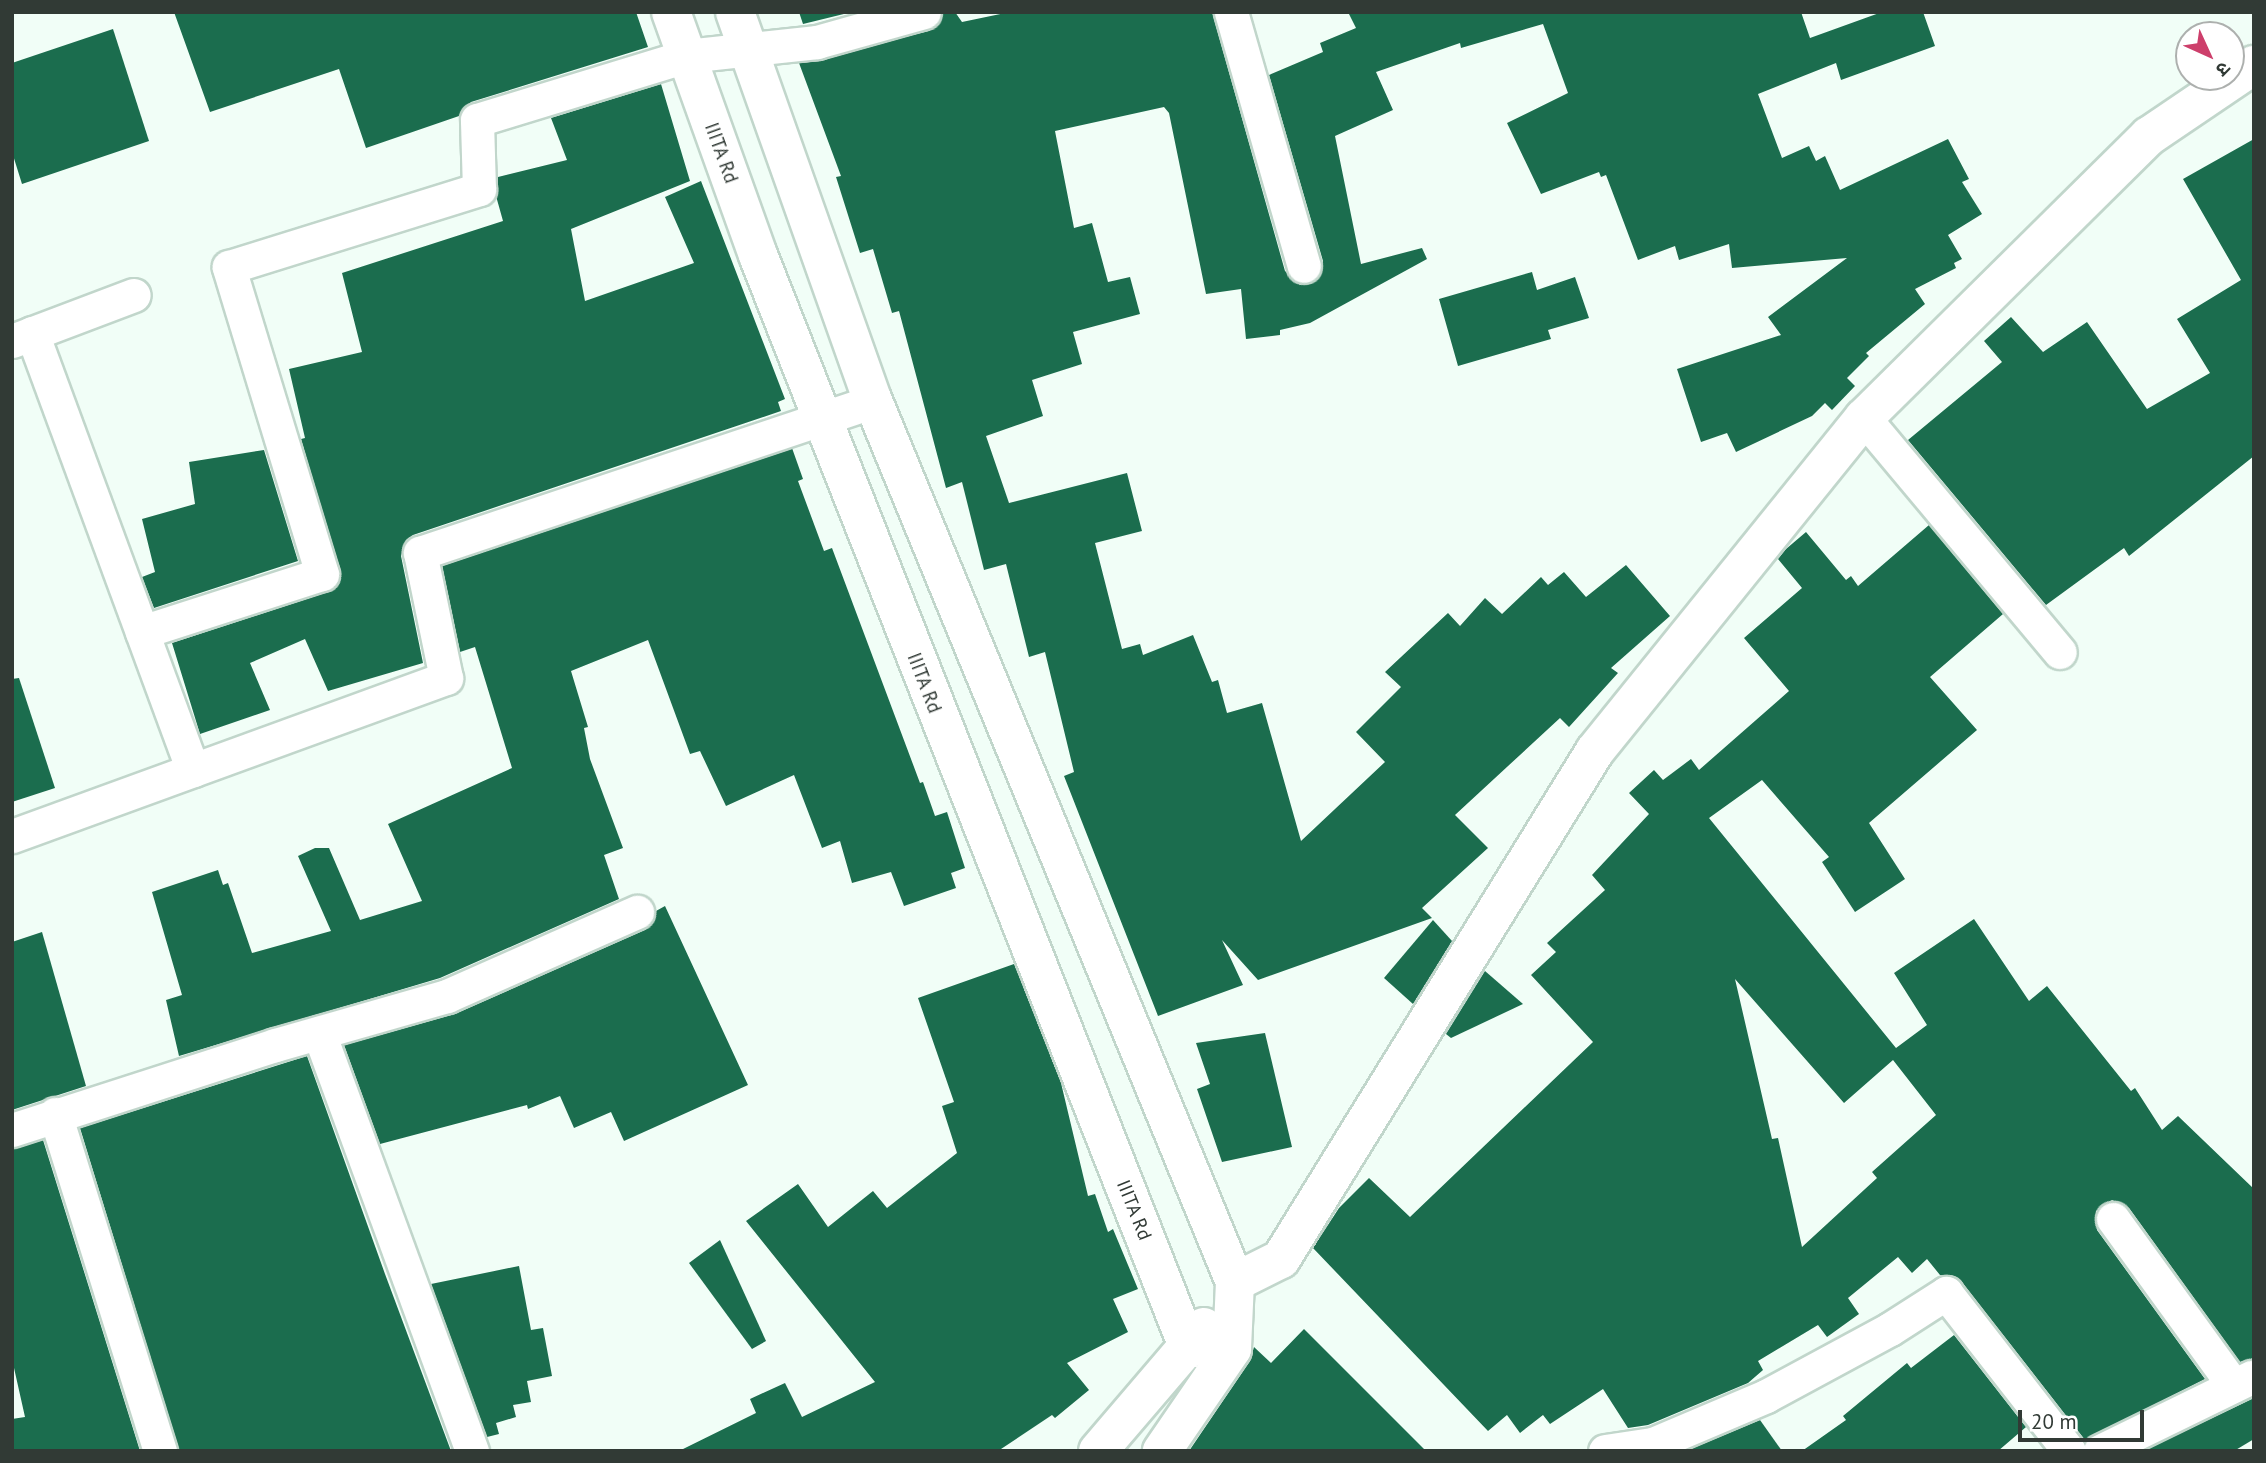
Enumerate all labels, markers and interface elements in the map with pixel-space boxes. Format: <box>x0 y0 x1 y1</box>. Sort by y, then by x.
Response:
north arrow <box>2175 21 2245 91</box>
text: उ <box>2211 57 2236 82</box>
street label: IIITA Rd <box>699 119 743 187</box>
street label: IIITA Rd <box>902 649 946 717</box>
street label: IIITA Rd <box>1112 1176 1156 1244</box>
scale bar <box>2021 1396 2147 1440</box>
text: 20 m <box>2031 1408 2077 1435</box>

